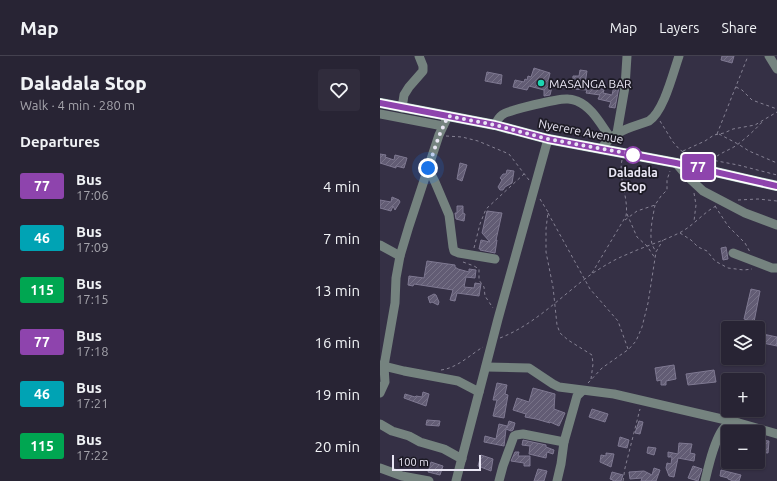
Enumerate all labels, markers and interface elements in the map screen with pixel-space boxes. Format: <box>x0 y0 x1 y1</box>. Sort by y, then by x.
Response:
text: Map <box>20 17 59 39</box>
text: Map <box>610 20 637 36</box>
text: Layers <box>659 20 699 36</box>
text: Share <box>721 20 757 36</box>
button: heart <box>318 69 360 111</box>
text: Daladala Stop <box>20 72 147 94</box>
place label: MASANGA BAR <box>549 77 632 90</box>
marker: MASANGA BAR <box>536 78 546 88</box>
text: Walk · 4 min · 280 m <box>20 98 135 112</box>
street label: Nyerere Avenue <box>537 116 625 146</box>
text: Departures <box>20 133 100 150</box>
marker: Daladala Stop <box>624 146 642 164</box>
line badge: 77 <box>680 154 716 180</box>
your location <box>418 158 438 178</box>
text: 77 <box>690 159 706 175</box>
place label: Daladala Stop <box>608 166 658 193</box>
text: Bus <box>76 171 102 188</box>
text: 77 <box>34 178 50 194</box>
text: 4 min <box>323 178 360 195</box>
text: 17:06 <box>76 188 109 202</box>
text: Bus <box>76 223 102 240</box>
text: 46 <box>34 230 50 246</box>
text: 7 min <box>323 230 360 247</box>
text: 17:09 <box>76 240 109 254</box>
text: Bus <box>76 275 102 292</box>
text: 115 <box>30 282 54 298</box>
text: 13 min <box>314 282 360 299</box>
text: 17:15 <box>76 292 109 306</box>
map controls <box>721 321 765 469</box>
button: layers <box>721 321 765 365</box>
text: Bus <box>76 327 102 344</box>
text: 77 <box>34 334 50 350</box>
text: 16 min <box>314 334 360 351</box>
text: 17:18 <box>76 344 109 358</box>
button: + <box>721 373 765 417</box>
text: Bus <box>76 379 102 396</box>
text: 46 <box>34 386 50 402</box>
text: 19 min <box>314 386 360 403</box>
text: 17:21 <box>76 396 109 410</box>
button: − <box>721 425 765 469</box>
text: Bus <box>76 431 102 448</box>
text: 115 <box>30 438 54 454</box>
text: 20 min <box>314 438 360 455</box>
text: 17:22 <box>76 448 109 462</box>
scale bar <box>392 453 481 472</box>
text: 100 m <box>398 456 429 468</box>

